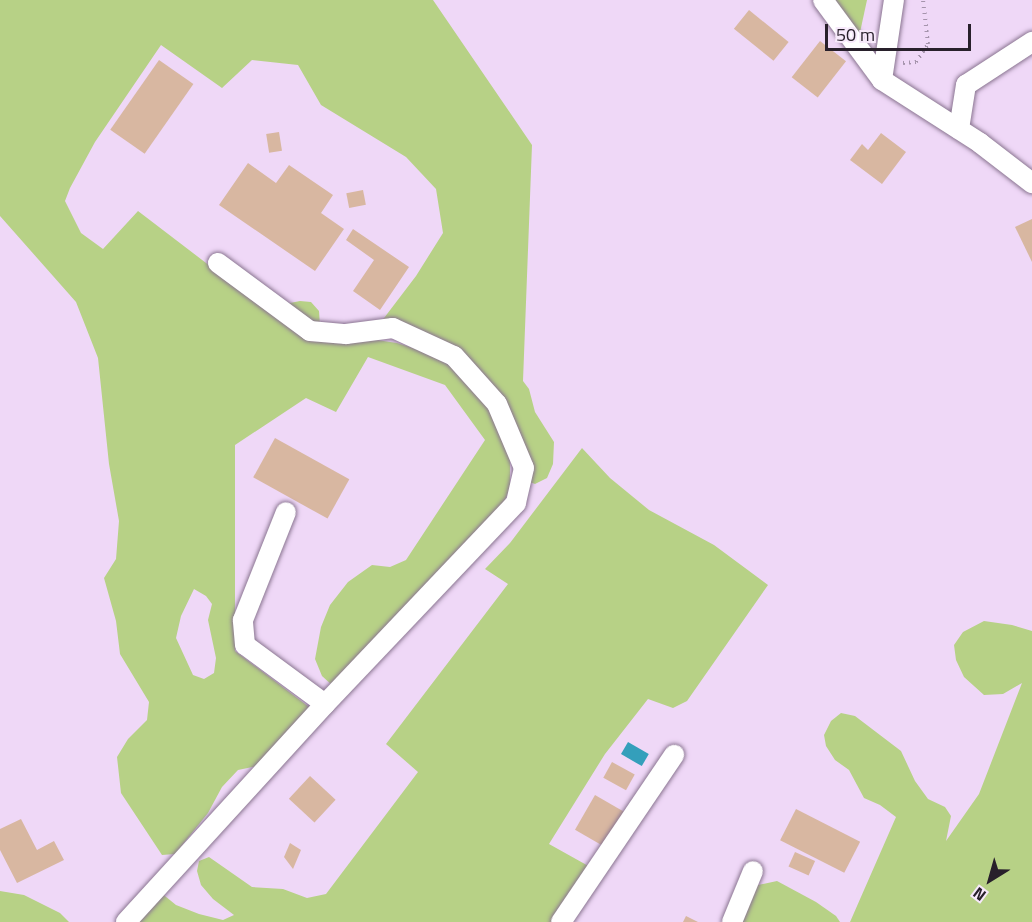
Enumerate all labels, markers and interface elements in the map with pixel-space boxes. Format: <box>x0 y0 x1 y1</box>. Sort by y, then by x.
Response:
scale bar <box>828 12 974 50</box>
text: 50 m <box>836 21 875 48</box>
north arrow <box>960 850 1020 910</box>
text: N <box>968 881 991 907</box>

